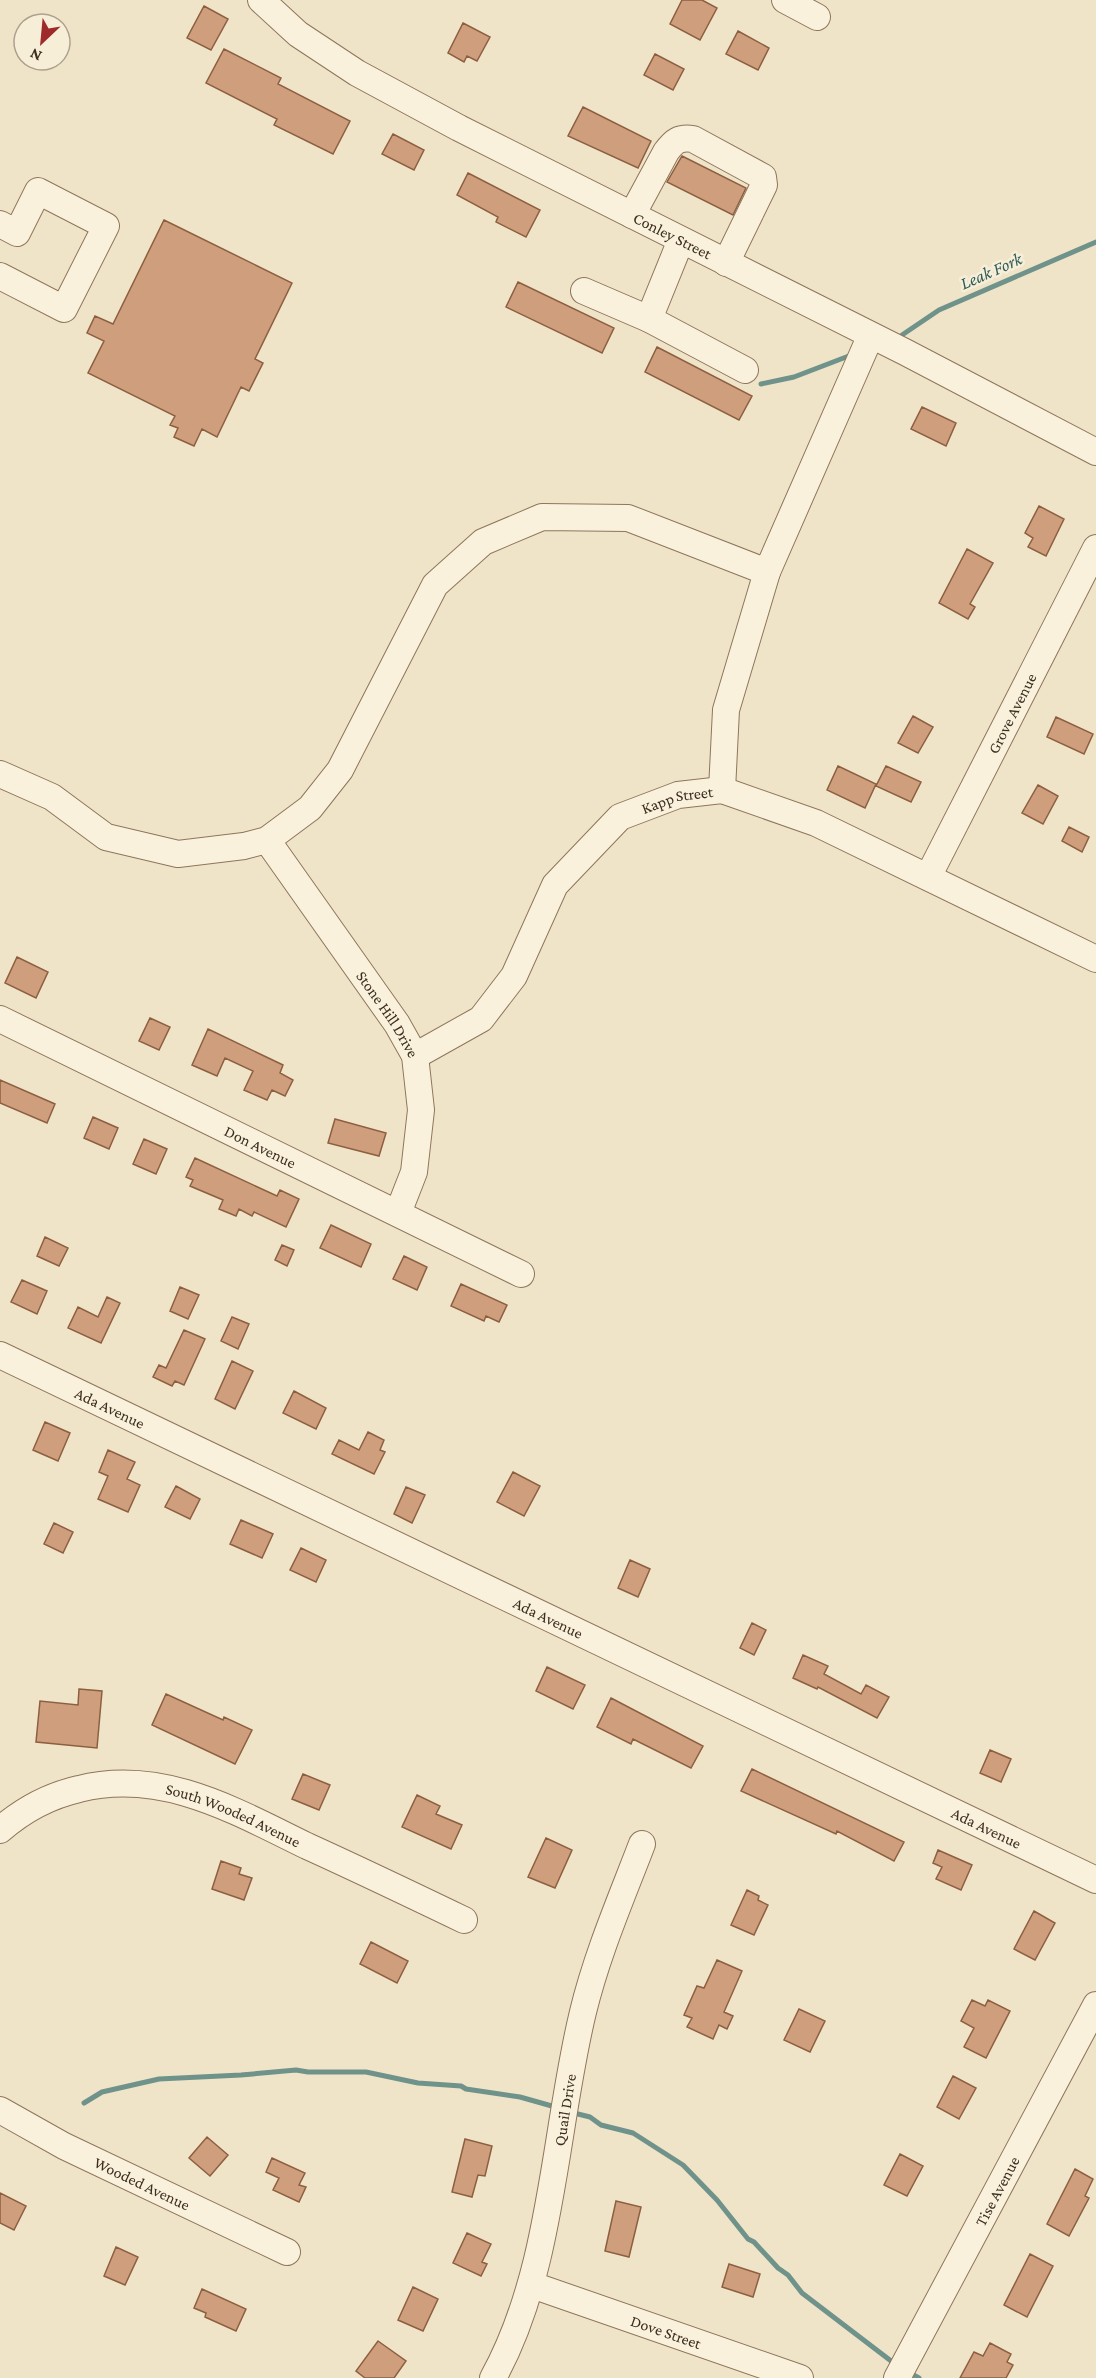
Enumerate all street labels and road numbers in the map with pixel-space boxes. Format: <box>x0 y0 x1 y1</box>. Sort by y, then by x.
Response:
street label: Conley Street <box>631 209 715 263</box>
street label: Grove Avenue <box>985 670 1040 756</box>
street label: Kapp Street <box>639 783 715 817</box>
street label: Stone Hill Drive <box>353 968 422 1060</box>
street label: Don Avenue <box>222 1122 299 1172</box>
street label: Ada Avenue <box>72 1384 147 1432</box>
street label: Ada Avenue <box>511 1594 586 1642</box>
street label: South Wooded Avenue <box>164 1780 303 1850</box>
street label: Ada Avenue <box>949 1804 1024 1852</box>
street label: Quail Drive <box>551 2072 579 2147</box>
street label: Wooded Avenue <box>91 2154 193 2214</box>
street label: Tise Avenue <box>972 2154 1023 2229</box>
street label: Dove Street <box>629 2312 704 2352</box>

